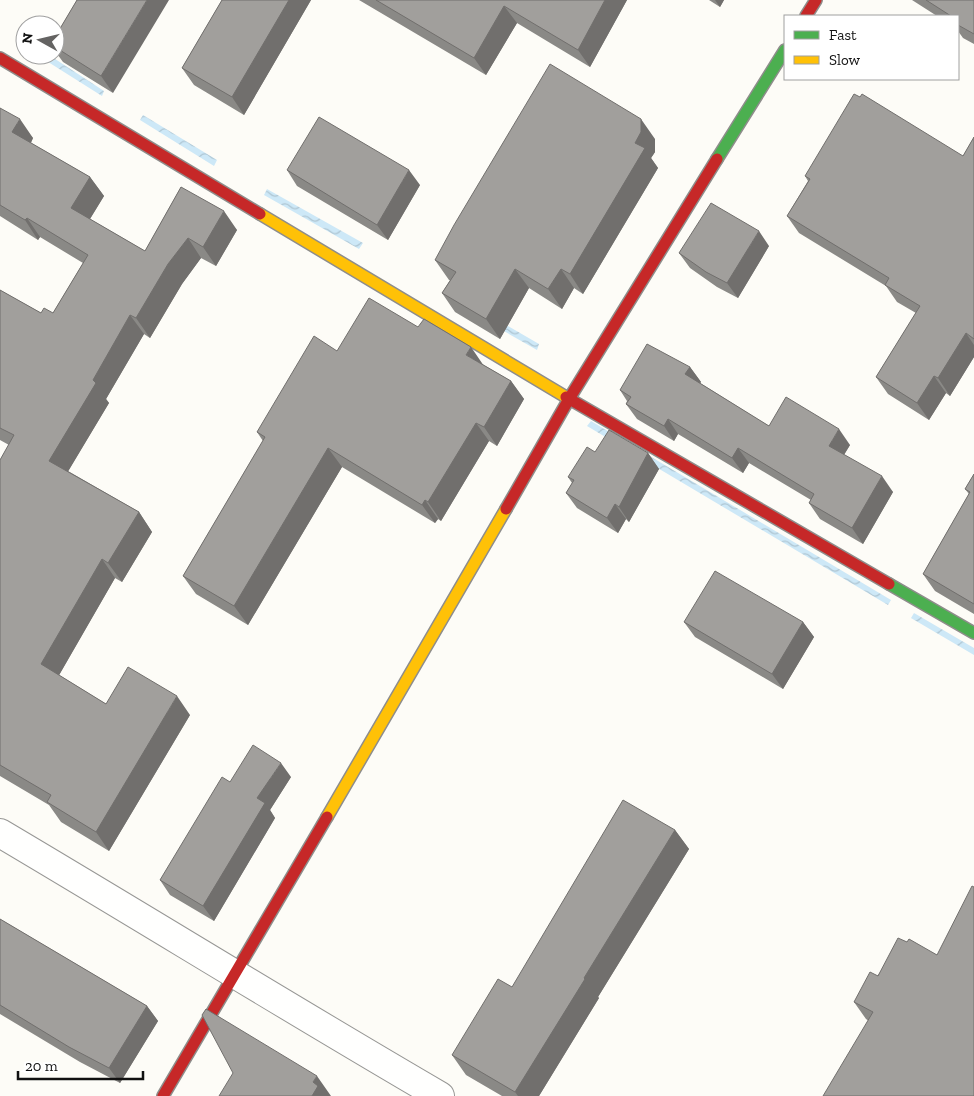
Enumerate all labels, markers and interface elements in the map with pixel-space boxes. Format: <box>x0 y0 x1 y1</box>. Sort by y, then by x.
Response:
north arrow <box>15 15 65 65</box>
legend <box>784 15 959 80</box>
text: Fast <box>829 26 857 44</box>
text: N <box>18 31 37 45</box>
text: Slow <box>829 51 861 69</box>
scale bar <box>18 1048 142 1080</box>
text: 20 m <box>25 1057 58 1075</box>

